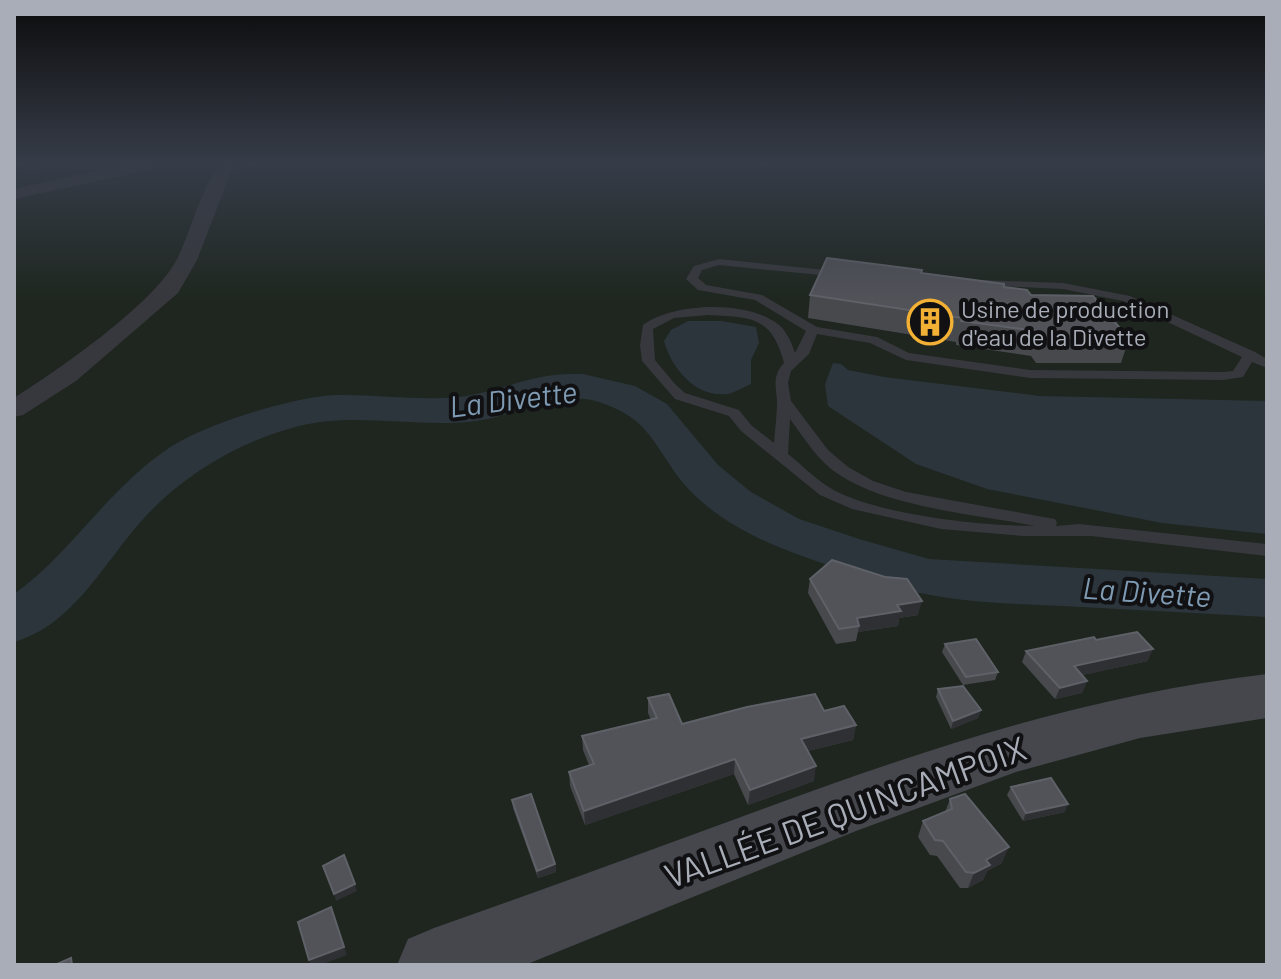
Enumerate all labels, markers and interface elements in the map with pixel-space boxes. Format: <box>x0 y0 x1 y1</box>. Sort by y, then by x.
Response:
place label: Usine de production d'eau de la Divette <box>961 294 1170 351</box>
building icon: Usine de production d'eau de la Divette <box>906 298 954 346</box>
water label: La Divette <box>447 372 579 424</box>
water label: La Divette <box>1082 569 1212 613</box>
street label: VALLÉE DE QUINCAMPOIX <box>659 726 1031 896</box>

